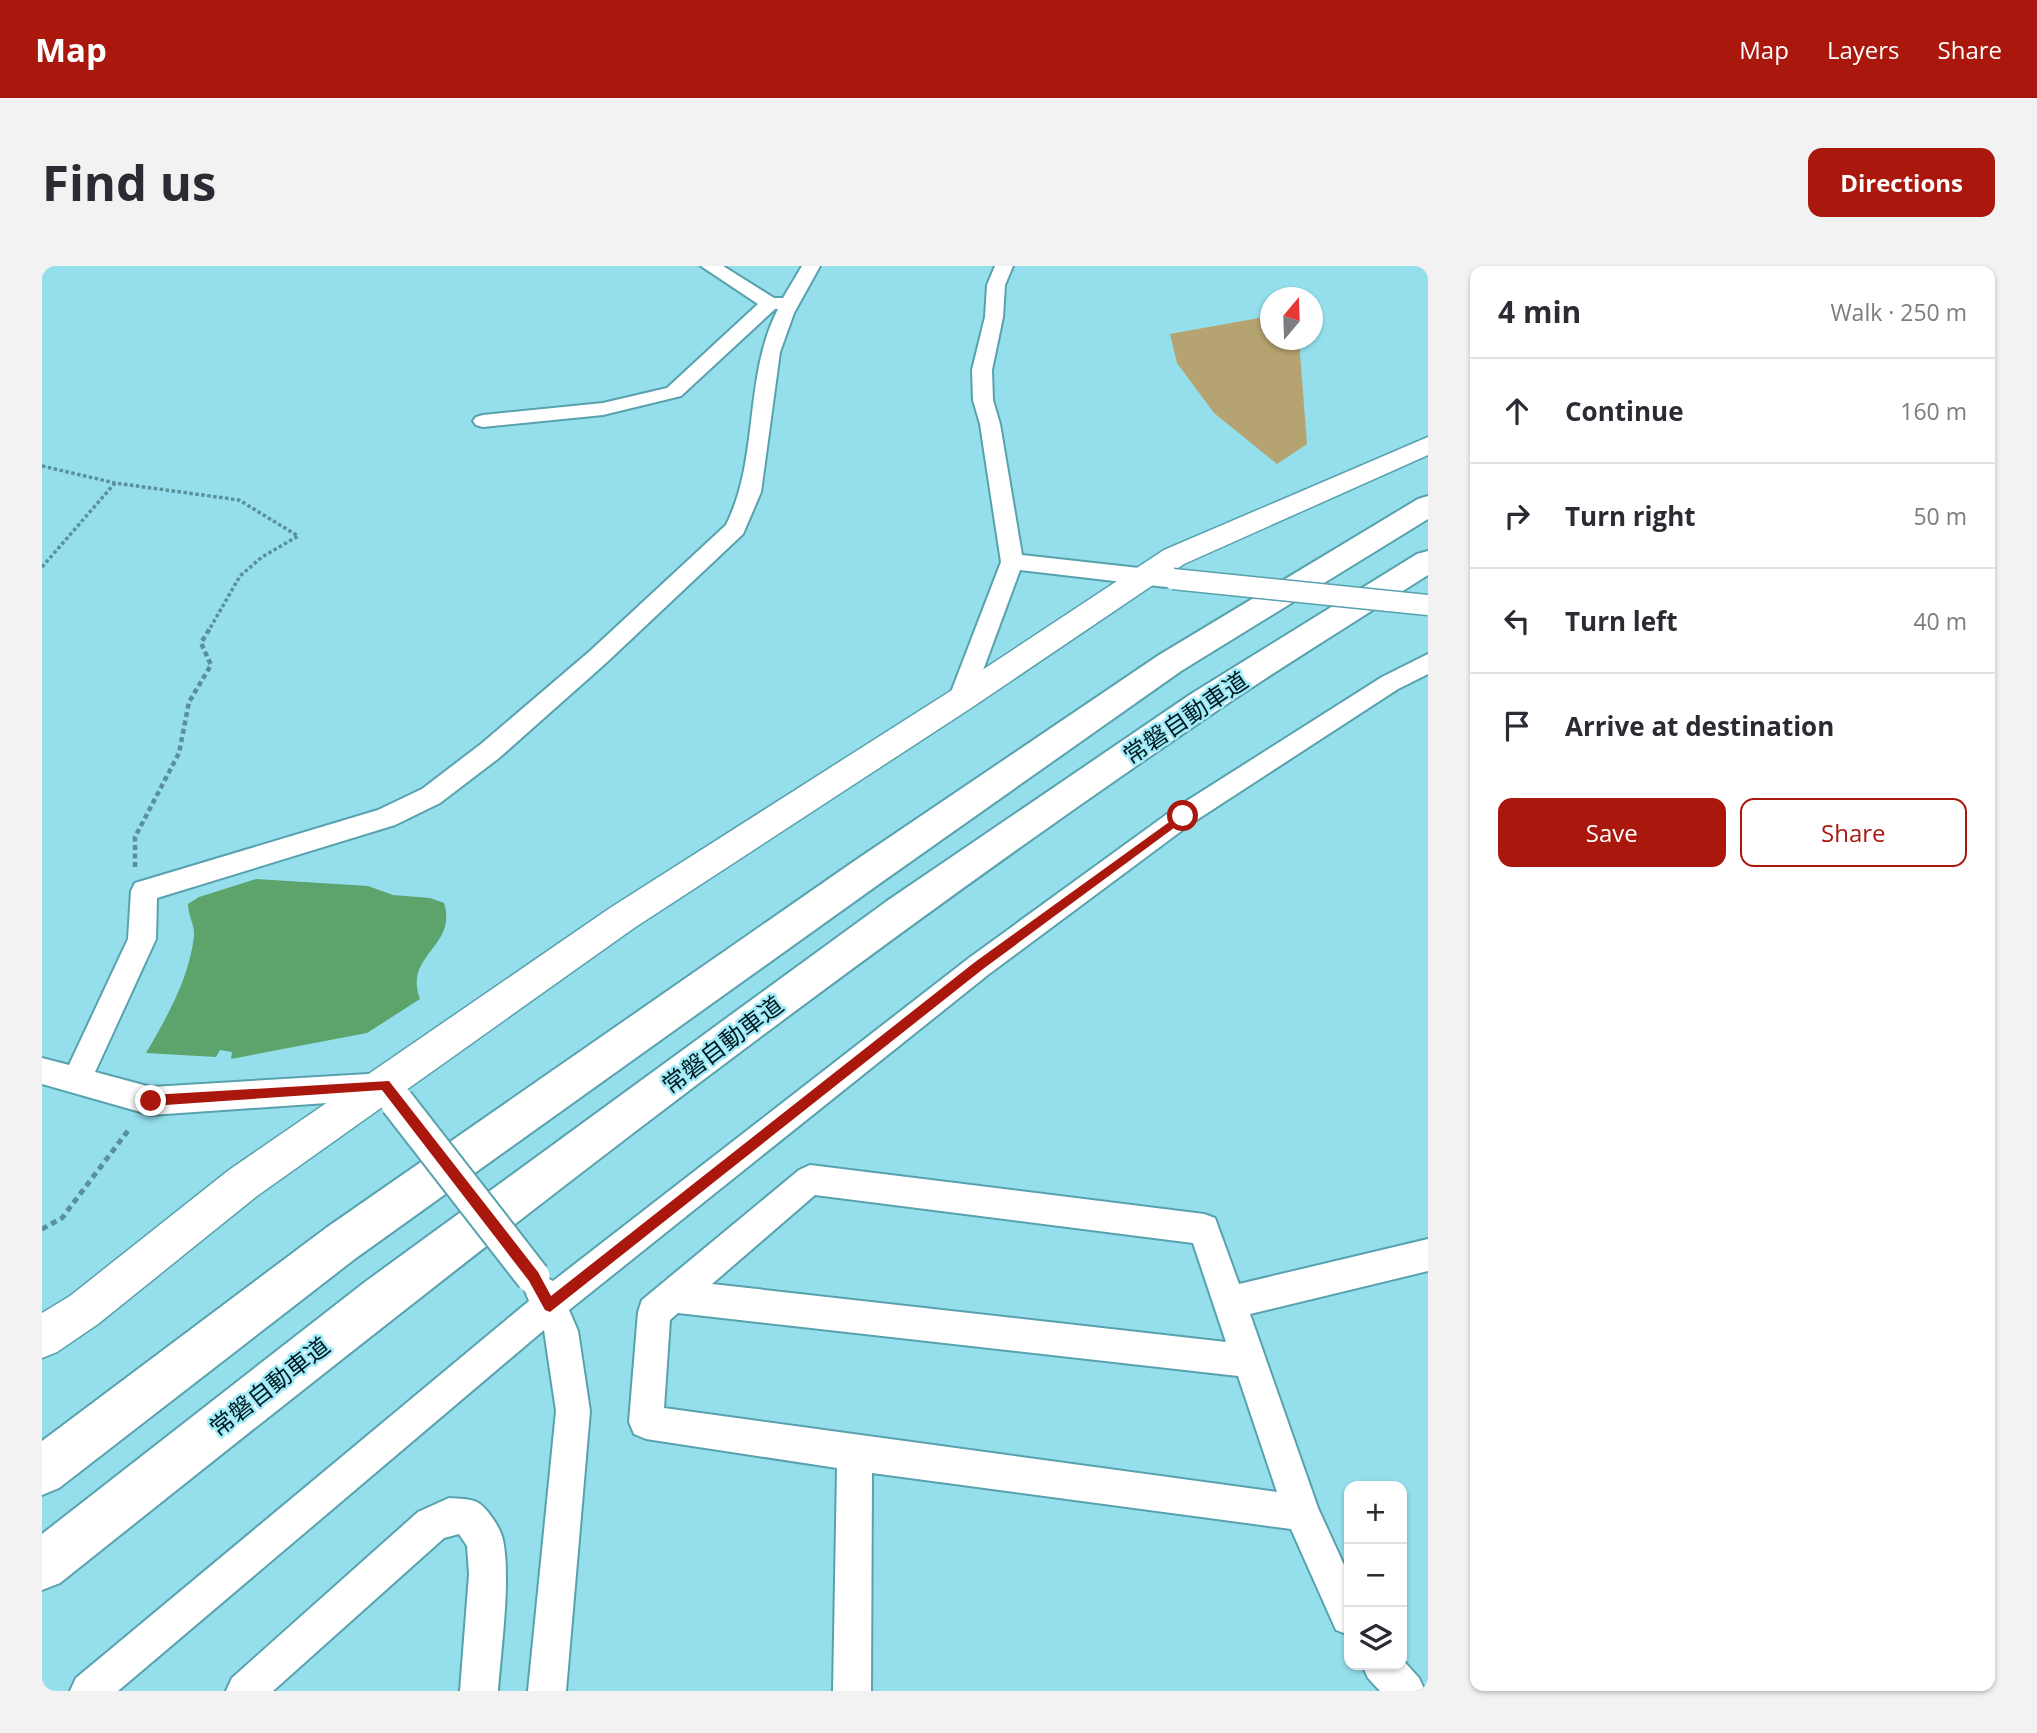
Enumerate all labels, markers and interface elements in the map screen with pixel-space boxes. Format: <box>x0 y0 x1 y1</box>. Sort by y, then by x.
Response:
text: Map <box>35 27 107 72</box>
text: Map <box>1739 33 1789 66</box>
text: Layers <box>1827 33 1900 66</box>
text: Share <box>1938 33 2002 66</box>
button: Directions <box>1808 148 1995 217</box>
text: Find us <box>42 149 216 215</box>
north arrow <box>1260 287 1323 350</box>
text: 4 min <box>1498 291 1581 332</box>
text: Walk · 250 m <box>1830 296 1967 328</box>
icon: ahead <box>1498 392 1536 430</box>
text: Continue <box>1565 393 1684 429</box>
text: 160 m <box>1900 395 1967 427</box>
icon: right <box>1498 497 1536 535</box>
text: Turn right <box>1565 498 1696 534</box>
text: 50 m <box>1913 500 1967 532</box>
icon: left <box>1498 602 1536 640</box>
text: Turn left <box>1565 603 1677 639</box>
text: 40 m <box>1913 605 1967 637</box>
street label: 常磐自動車道 <box>1116 663 1254 771</box>
icon: arrive <box>1498 707 1536 745</box>
text: Arrive at destination <box>1565 708 1834 744</box>
button: Save <box>1498 798 1726 867</box>
button: Share <box>1740 798 1967 867</box>
route start <box>1167 800 1198 831</box>
street label: 常磐自動車道 <box>655 987 789 1101</box>
route end <box>135 1085 166 1116</box>
street label: 常磐自動車道 <box>202 1329 336 1443</box>
map controls <box>1344 1481 1407 1670</box>
button: + <box>1344 1481 1407 1544</box>
button: − <box>1344 1544 1407 1607</box>
button: layers <box>1344 1607 1407 1670</box>

